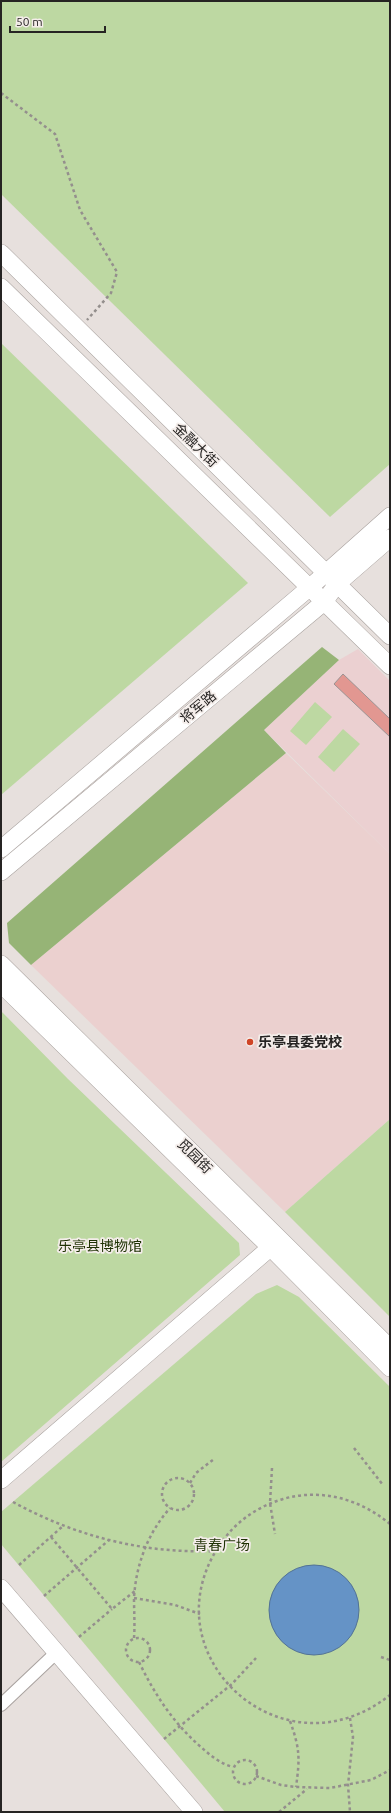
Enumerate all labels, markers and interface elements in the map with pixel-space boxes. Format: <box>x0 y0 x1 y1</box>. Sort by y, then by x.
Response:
scale bar <box>10 8 105 34</box>
text: 50 m <box>16 15 43 28</box>
street label: 金融大街 <box>170 420 222 470</box>
street label: 将军路 <box>177 687 219 727</box>
place label: 乐亭县委党校 <box>258 1034 342 1050</box>
marker: 乐亭县委党校 <box>245 1037 255 1047</box>
street label: 觅园街 <box>174 1135 216 1177</box>
park label: 乐亭县博物馆 <box>58 1238 142 1254</box>
park label: 青春广场 <box>194 1537 250 1553</box>

